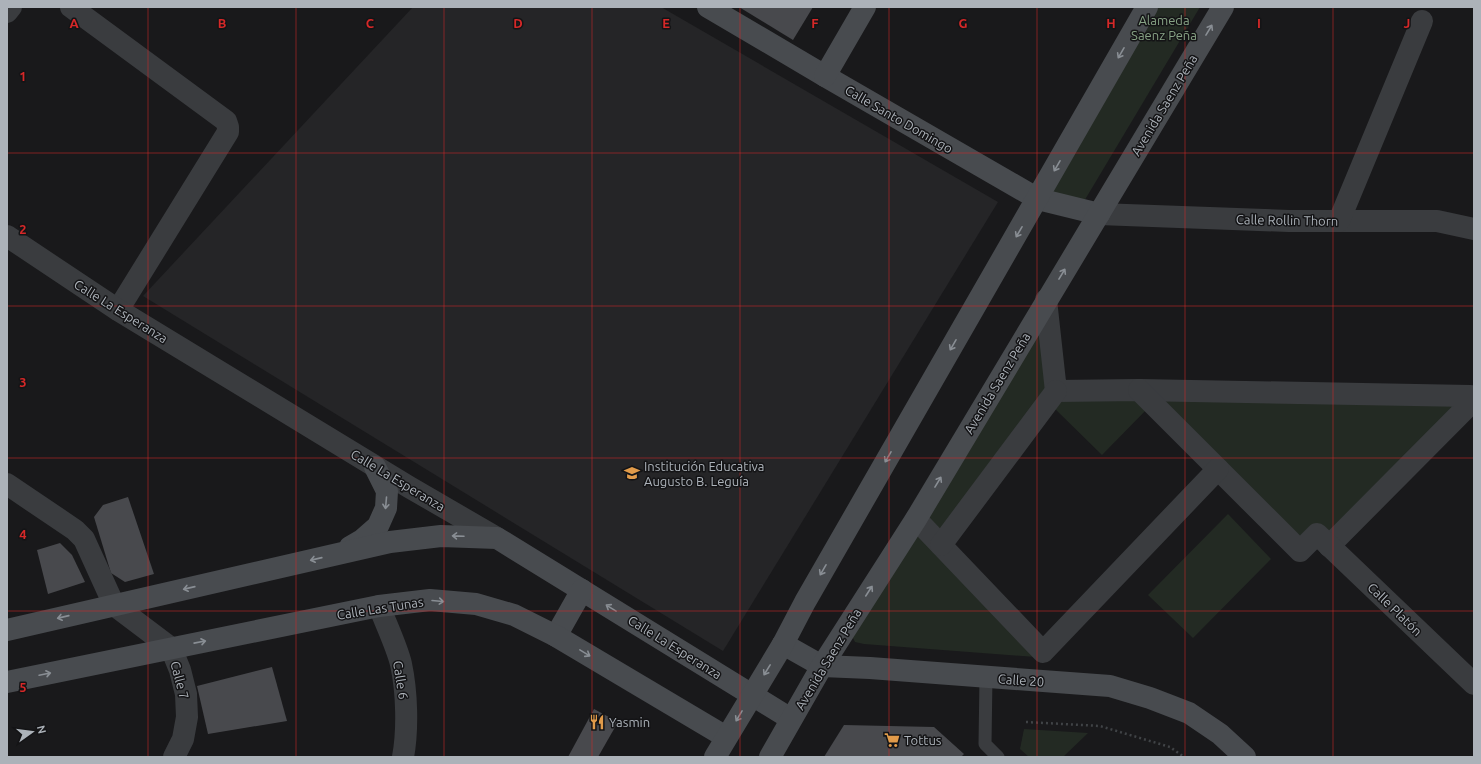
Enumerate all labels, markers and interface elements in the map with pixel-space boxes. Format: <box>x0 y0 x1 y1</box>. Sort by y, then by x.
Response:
park label: Alameda Saenz Peña <box>1131 13 1197 42</box>
text: A <box>69 16 79 30</box>
text: B <box>218 16 227 30</box>
text: C <box>366 16 375 30</box>
text: D <box>513 16 523 30</box>
text: E <box>662 16 670 30</box>
text: F <box>811 16 819 30</box>
text: G <box>959 16 968 30</box>
text: H <box>1106 16 1116 30</box>
text: I <box>1257 16 1261 30</box>
text: J <box>1404 16 1410 30</box>
one-way arrow <box>1205 25 1213 36</box>
one-way arrow <box>1117 47 1125 59</box>
street label: Avenida Saenz Peña <box>1128 52 1200 158</box>
text: 1 <box>19 69 27 83</box>
street label: Calle Santo Domingo <box>843 82 955 156</box>
one-way arrow <box>1052 160 1060 172</box>
street label: Calle Rollin Thorn <box>1236 212 1338 228</box>
text: 2 <box>19 222 27 236</box>
one-way arrow <box>1014 226 1022 238</box>
one-way arrow <box>1059 268 1067 280</box>
street label: Calle La Esperanza <box>72 277 170 345</box>
street label: Avenida Saenz Peña <box>961 330 1033 436</box>
one-way arrow <box>949 339 957 351</box>
text: 3 <box>19 375 27 389</box>
street label: Calle La Esperanza <box>348 446 448 514</box>
one-way arrow <box>884 451 892 463</box>
place label: Institución Educativa Augusto B. Leguía <box>644 459 765 488</box>
school or university icon: Institución Educativa Augusto B. Leguía <box>623 464 641 482</box>
one-way arrow <box>935 476 943 488</box>
one-way arrow <box>382 496 390 509</box>
text: 4 <box>19 527 27 541</box>
one-way arrow <box>452 533 465 540</box>
one-way arrow <box>310 556 323 564</box>
one-way arrow <box>819 564 827 576</box>
street label: Calle Platón <box>1365 580 1425 638</box>
one-way arrow <box>183 584 196 592</box>
one-way arrow <box>865 586 873 597</box>
street label: Calle Las Tunas <box>336 594 425 622</box>
one-way arrow <box>431 597 444 604</box>
one-way arrow <box>606 604 617 612</box>
street label: Avenida Saenz Peña <box>792 606 864 712</box>
one-way arrow <box>57 613 70 621</box>
street label: Calle La Esperanza <box>626 613 724 681</box>
one-way arrow <box>193 638 206 646</box>
one-way arrow <box>579 649 591 657</box>
street label: Calle 7 <box>168 659 192 701</box>
street label: Calle 6 <box>391 660 411 700</box>
one-way arrow <box>763 664 771 675</box>
one-way arrow <box>38 670 51 678</box>
street label: Calle 20 <box>997 671 1045 689</box>
text: 5 <box>19 680 27 694</box>
one-way arrow <box>734 710 742 722</box>
north arrow <box>12 712 52 752</box>
restaurant icon: Yasmin <box>588 713 606 731</box>
place label: Yasmin <box>609 715 650 729</box>
text: N <box>35 724 49 735</box>
supermarket icon: Tottus <box>883 731 901 749</box>
place label: Tottus <box>904 733 942 747</box>

